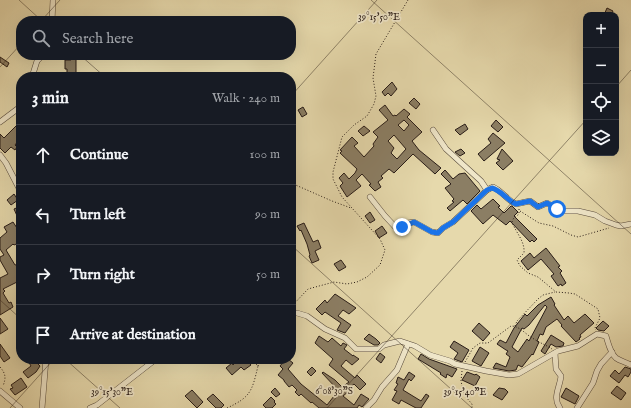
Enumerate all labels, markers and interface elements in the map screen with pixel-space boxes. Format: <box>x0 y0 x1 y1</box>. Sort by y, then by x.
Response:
text: 39°15'50"E <box>358 11 400 24</box>
map controls <box>583 12 619 156</box>
button: + <box>583 12 619 48</box>
search box <box>16 16 296 60</box>
icon: search <box>30 27 52 49</box>
text: Search here <box>62 29 133 48</box>
button: − <box>583 48 619 84</box>
button: locate <box>583 84 619 120</box>
text: 3 min <box>32 88 69 109</box>
text: Walk · 240 m <box>212 90 280 107</box>
button: layers <box>583 120 619 156</box>
icon: ahead <box>32 144 54 166</box>
text: Continue <box>70 145 128 164</box>
text: 100 m <box>250 146 280 163</box>
route start <box>548 200 566 218</box>
icon: left <box>32 204 54 226</box>
text: Turn left <box>70 205 126 224</box>
text: 90 m <box>255 206 280 223</box>
route end <box>393 218 411 236</box>
icon: right <box>32 264 54 286</box>
text: Turn right <box>70 265 135 284</box>
text: 50 m <box>256 266 280 283</box>
icon: arrive <box>32 324 54 346</box>
text: Arrive at destination <box>70 325 196 344</box>
text: 6°08'30"S <box>315 385 353 398</box>
text: 39°15'30"E <box>91 386 133 399</box>
text: 39°15'40"E <box>443 386 487 399</box>

